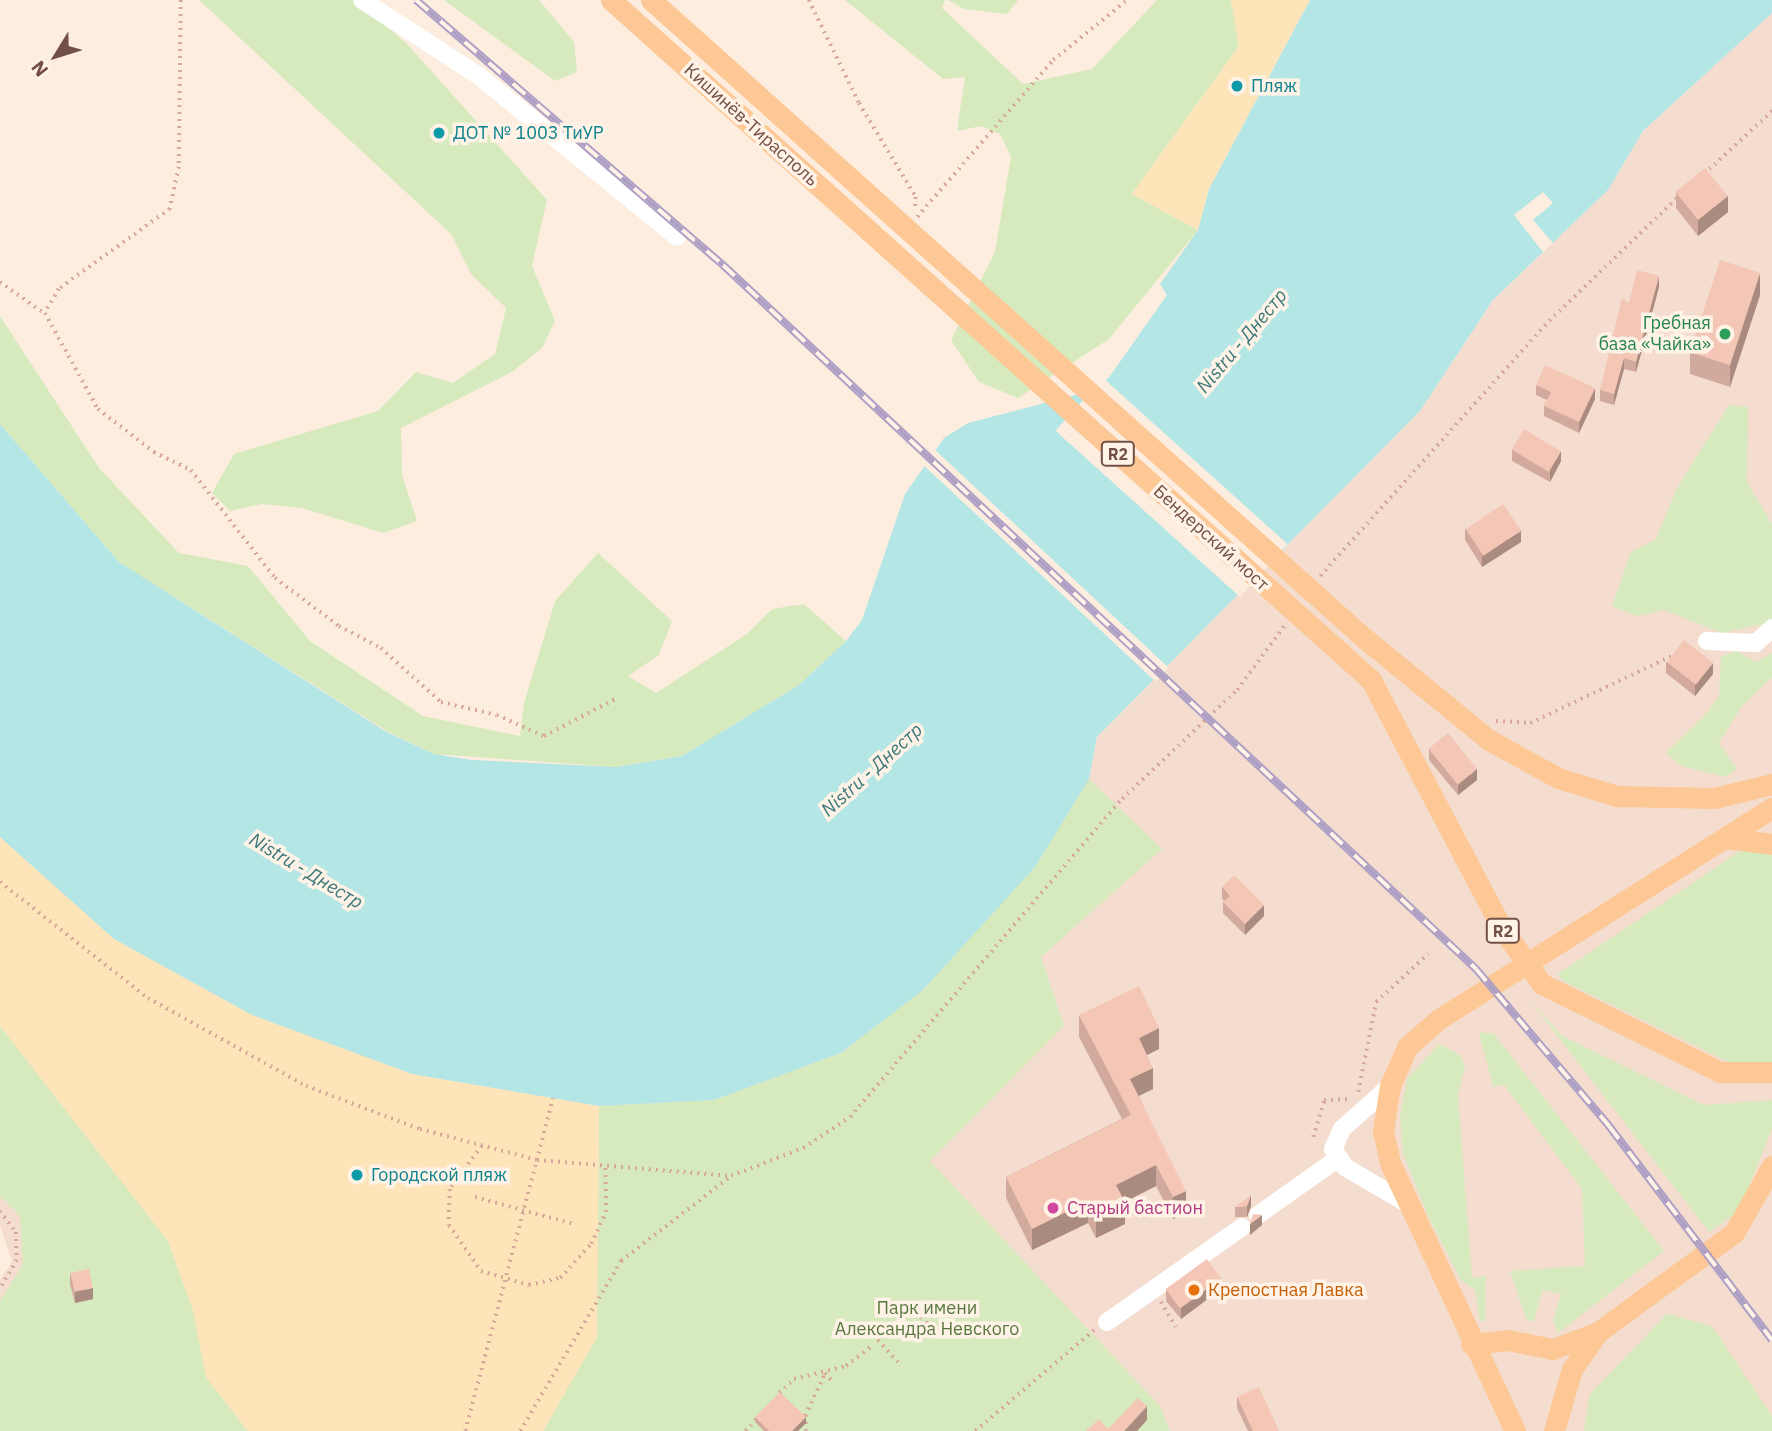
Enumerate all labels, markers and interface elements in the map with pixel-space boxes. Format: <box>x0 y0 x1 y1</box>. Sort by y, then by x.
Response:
north arrow <box>21 21 91 91</box>
text: N <box>26 56 53 82</box>
street label: Кишинёв-Тирасполь <box>680 59 822 191</box>
place label: Пляж <box>1251 75 1297 97</box>
marker: Пляж <box>1229 78 1245 94</box>
place label: ДОТ № 1003 ТиУР <box>453 122 604 144</box>
marker: ДОТ № 1003 ТиУР <box>431 125 447 141</box>
water label: Nistru - Днестр <box>1192 284 1292 398</box>
place label: Гребная база «Чайка» <box>1599 313 1711 356</box>
marker: Гребная база «Чайка» <box>1717 326 1733 342</box>
road number: R2 <box>1100 442 1136 467</box>
street label: Бендерский мост <box>1149 481 1273 595</box>
water label: Nistru - Днестр <box>817 719 927 821</box>
water label: Nistru - Днестр <box>245 828 367 914</box>
road number: R2 <box>1486 918 1520 944</box>
place label: Городской пляж <box>371 1164 507 1186</box>
marker: Городской пляж <box>349 1167 365 1183</box>
place label: Старый бастион <box>1067 1197 1203 1219</box>
marker: Старый бастион <box>1045 1200 1061 1216</box>
place label: Крепостная Лавка <box>1208 1279 1364 1301</box>
marker: Крепостная Лавка <box>1186 1282 1202 1298</box>
park label: Парк имени Александра Невского <box>835 1298 1019 1340</box>

